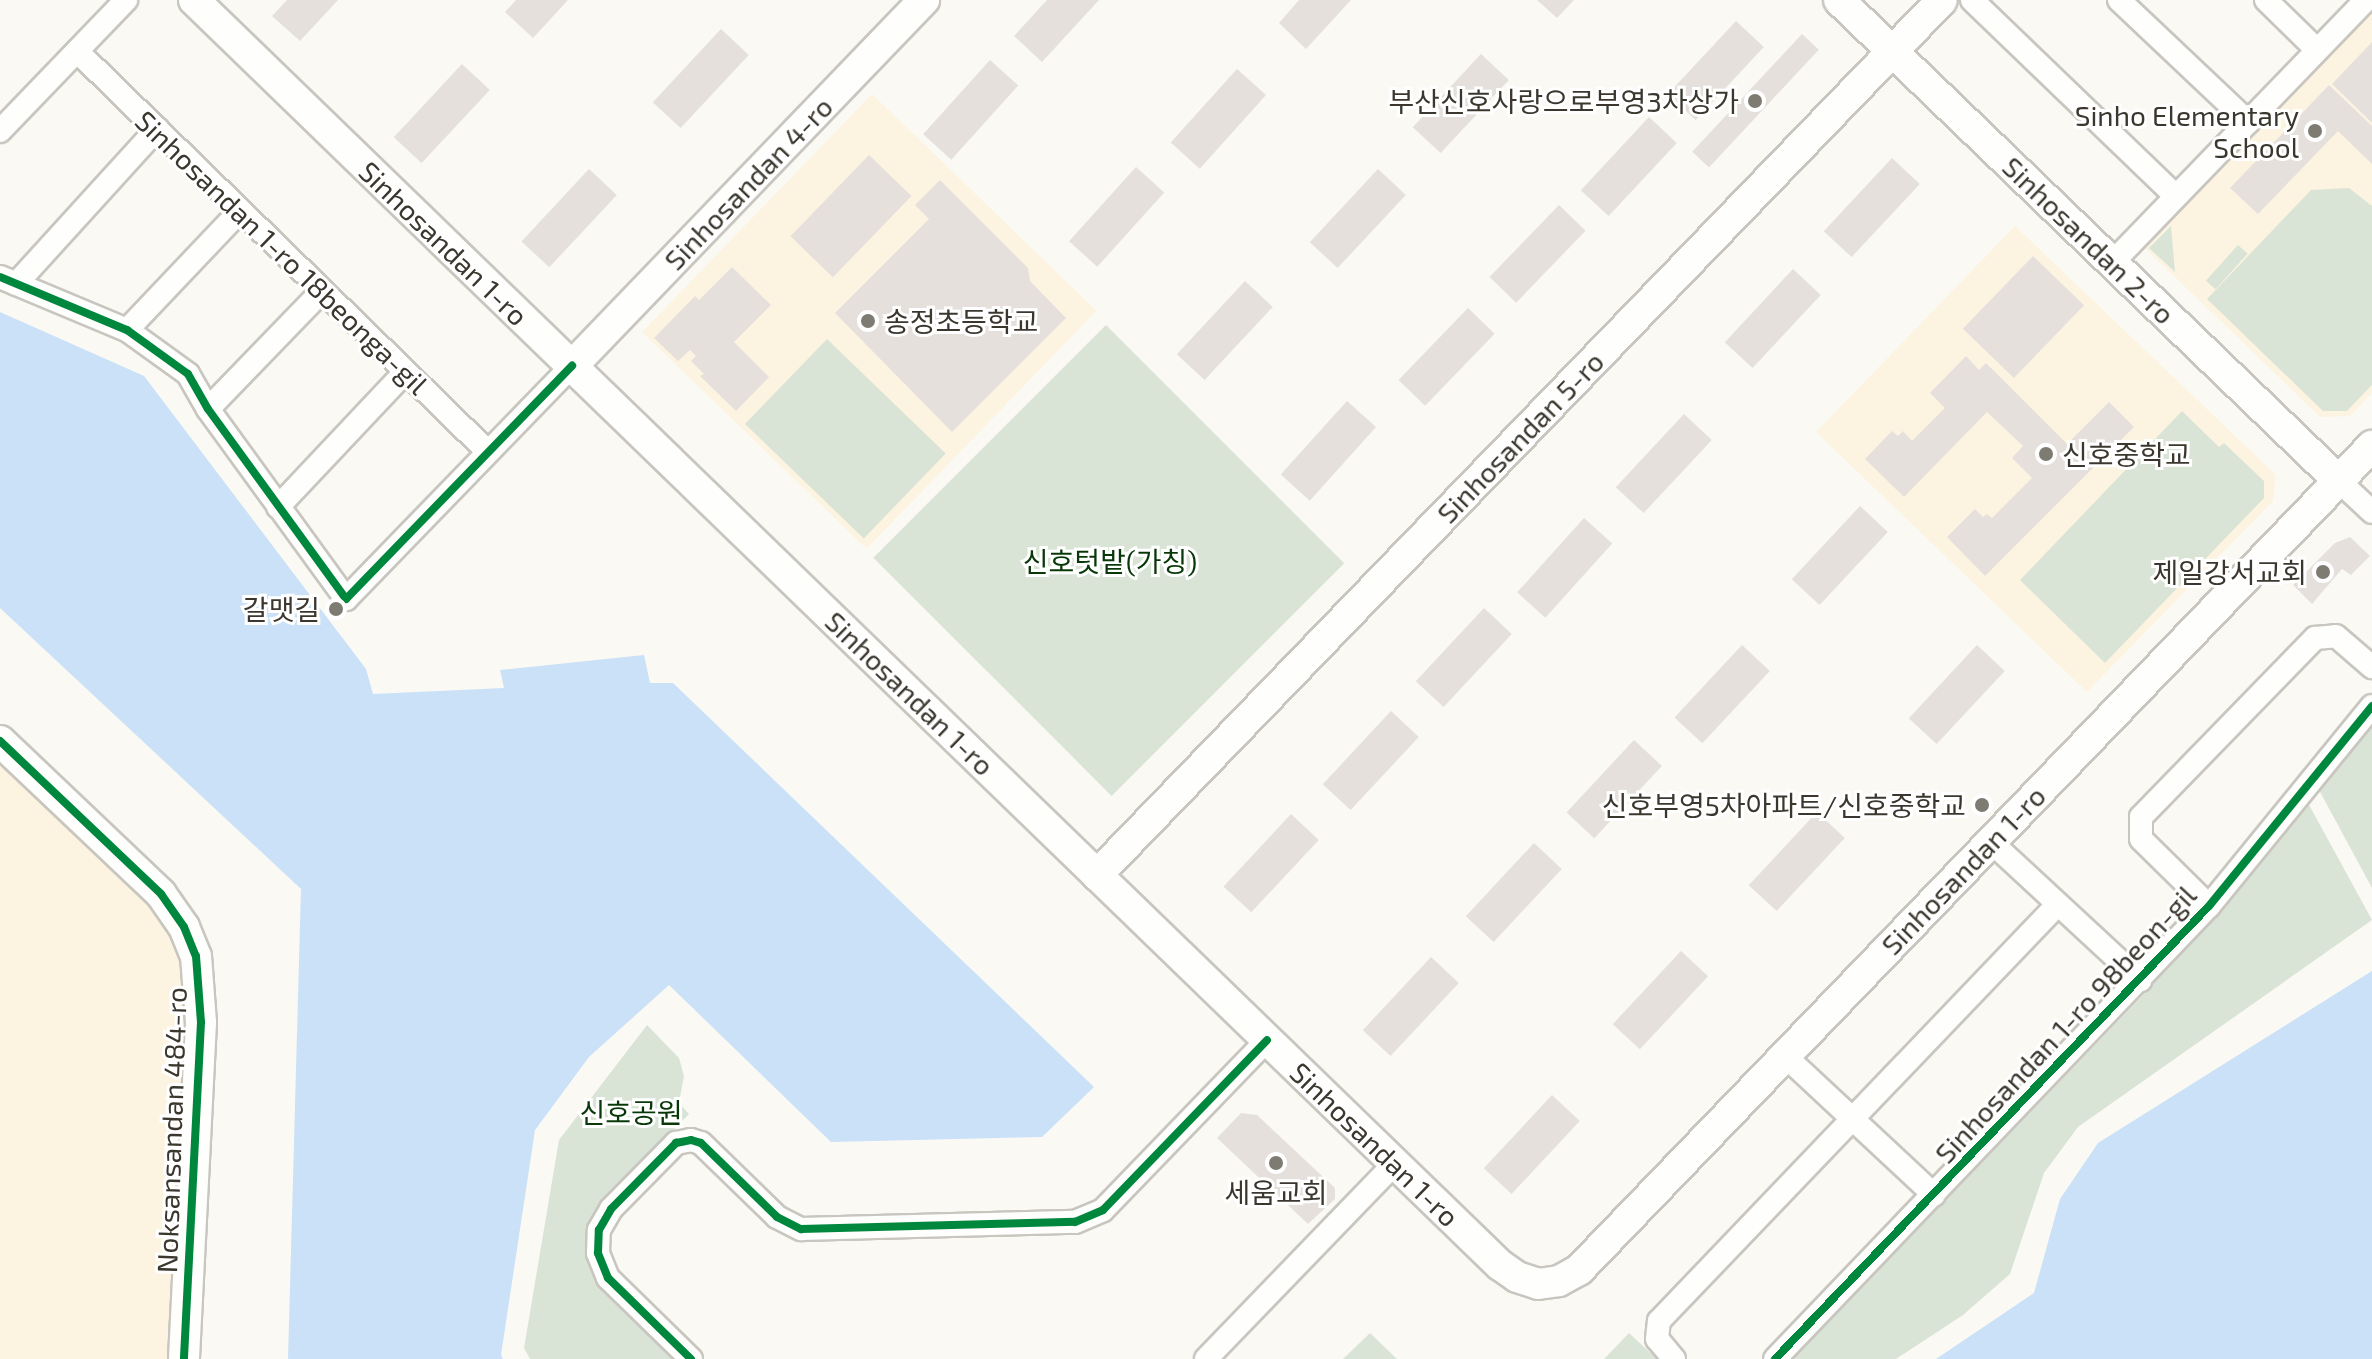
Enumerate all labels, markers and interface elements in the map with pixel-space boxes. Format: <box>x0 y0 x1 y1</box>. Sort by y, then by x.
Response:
place label: 부산신호사랑으로부영3차상가 <box>1389 84 1739 118</box>
street label: Sinhosandan 4-ro <box>657 90 839 276</box>
marker: 부산신호사랑으로부영3차상가 <box>1746 92 1764 110</box>
place label: Sinho Elementary School <box>2075 98 2299 164</box>
street label: Sinhosandan 1-ro 18beonga-gil <box>129 103 435 401</box>
marker: Sinho Elementary School <box>2306 122 2324 140</box>
street label: Sinhosandan 2-ro <box>1996 149 2182 331</box>
street label: Sinhosandan 1-ro <box>353 154 535 332</box>
place label: 송정초등학교 <box>884 304 1039 338</box>
marker: 송정초등학교 <box>859 312 877 330</box>
street label: Sinhosandan 5-ro <box>1430 344 1610 530</box>
place label: 신호중학교 <box>2062 437 2191 471</box>
marker: 신호중학교 <box>2037 445 2055 463</box>
park label: 신호텃밭(가칭) <box>1023 544 1197 578</box>
place label: 제일강서교회 <box>2152 555 2307 589</box>
marker: 제일강서교회 <box>2314 563 2332 581</box>
place label: 갈맷길 <box>243 592 320 626</box>
marker: 갈맷길 <box>327 600 345 618</box>
street label: Sinhosandan 1-ro <box>819 604 1001 782</box>
street label: Sinhosandan 1-ro <box>1874 779 2052 961</box>
place label: 신호부영5차아파트/신호중학교 <box>1602 788 1966 822</box>
marker: 신호부영5차아파트/신호중학교 <box>1973 796 1991 814</box>
street label: Sinhosandan 1-ro 98beon-gil <box>1927 878 2203 1170</box>
street label: Noksansandan 484-ro <box>149 986 193 1274</box>
street label: Sinhosandan 1-ro <box>1284 1055 1466 1233</box>
park label: 신호공원 <box>579 1095 683 1129</box>
marker: 세움교회 <box>1267 1154 1285 1172</box>
place label: 세움교회 <box>1224 1175 1328 1209</box>

